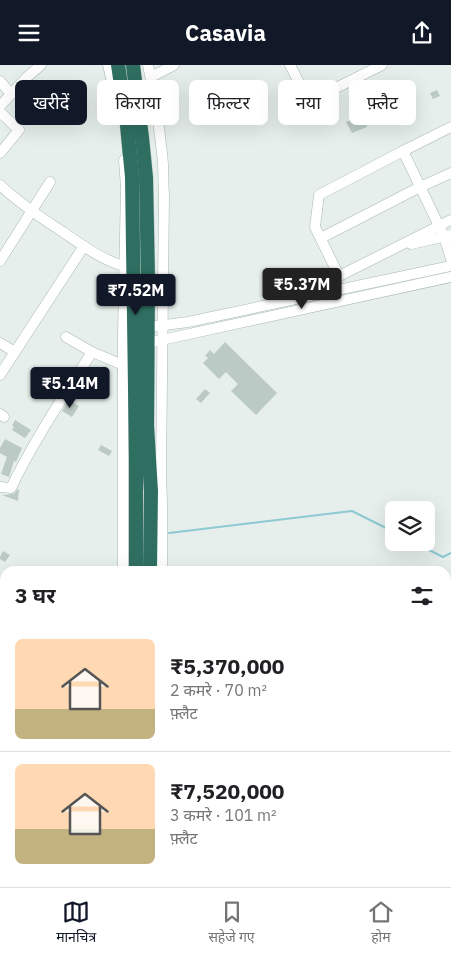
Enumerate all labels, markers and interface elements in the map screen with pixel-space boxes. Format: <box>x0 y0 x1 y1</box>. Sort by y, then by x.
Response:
text: Casavia <box>185 18 266 47</box>
icon: menu <box>15 19 43 47</box>
icon: share <box>408 19 436 47</box>
chip: खरीदें <box>15 80 87 125</box>
chip: किराया <box>97 80 179 125</box>
chip: फ़िल्टर <box>189 80 268 125</box>
chip: नया <box>278 80 339 125</box>
chip: फ़्लैट <box>349 80 416 125</box>
pin: ₹5.37M <box>261 267 343 310</box>
pin: ₹7.52M <box>95 273 177 316</box>
text: ₹5.37M <box>274 274 330 294</box>
text: ₹7.52M <box>108 280 164 300</box>
pin: ₹5.14M <box>29 367 111 409</box>
text: ₹5.14M <box>42 373 98 393</box>
map controls <box>385 501 435 551</box>
button: layers <box>385 501 435 551</box>
text: 3 घर <box>15 581 55 609</box>
icon: filters <box>408 582 436 610</box>
text: ₹5,370,000 <box>170 652 284 680</box>
icon: home <box>55 659 115 719</box>
text: 2 कमरे · 70 m² <box>170 680 267 700</box>
text: फ़्लैट <box>170 703 198 723</box>
text: ₹7,520,000 <box>170 777 284 805</box>
icon: home <box>55 784 115 844</box>
text: 3 कमरे · 101 m² <box>170 805 277 825</box>
text: फ़्लैट <box>170 828 198 848</box>
tab: मानचित्र <box>56 898 96 948</box>
tab: सहेजे गए <box>208 898 255 948</box>
tab: होम <box>367 898 395 948</box>

